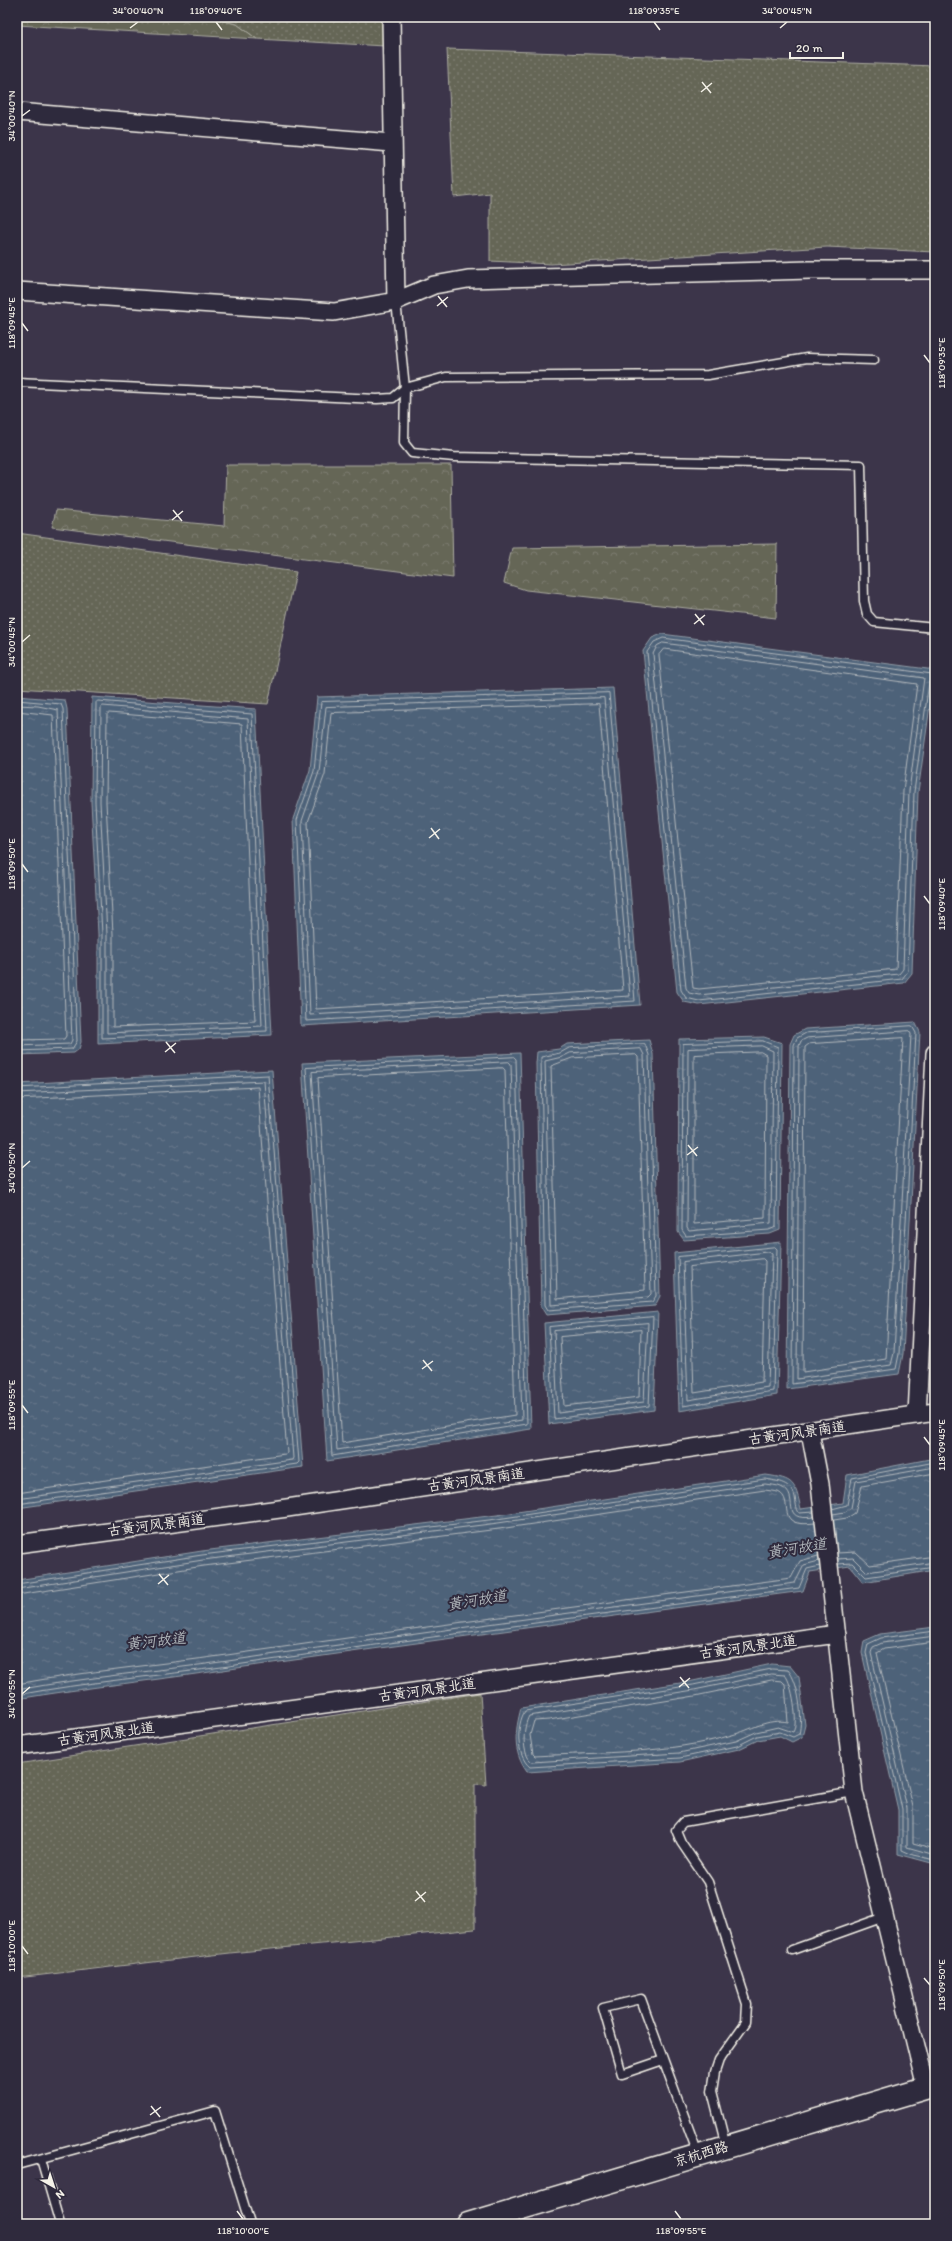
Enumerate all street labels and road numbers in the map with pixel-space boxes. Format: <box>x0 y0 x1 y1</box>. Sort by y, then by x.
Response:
street label: 古黄河风景南道 <box>747 1418 847 1448</box>
street label: 古黄河风景南道 <box>426 1465 526 1495</box>
street label: 古黄河风景南道 <box>106 1511 206 1539</box>
street label: 古黄河风景北道 <box>698 1632 798 1662</box>
street label: 古黄河风景北道 <box>377 1675 477 1705</box>
street label: 古黄河风景北道 <box>56 1719 156 1749</box>
street label: 京杭西路 <box>672 2138 730 2170</box>

